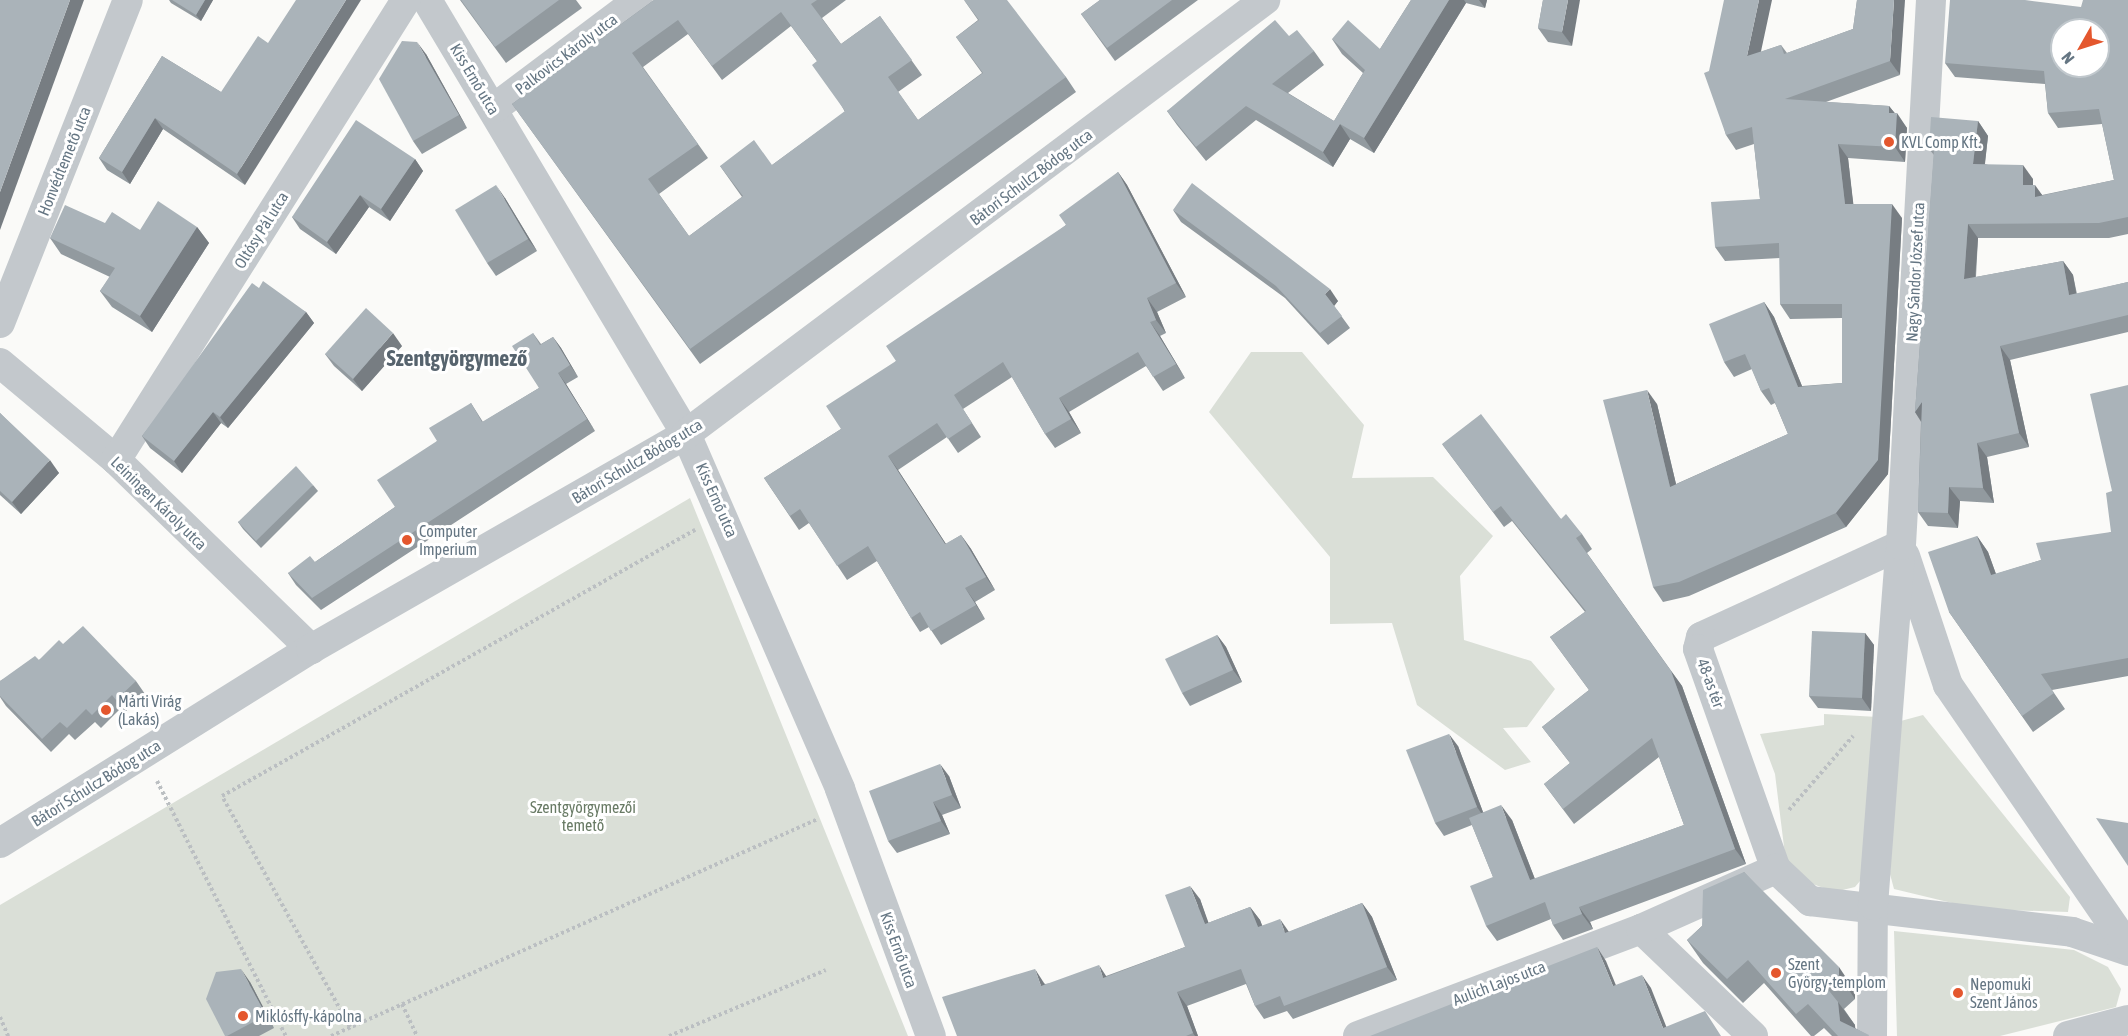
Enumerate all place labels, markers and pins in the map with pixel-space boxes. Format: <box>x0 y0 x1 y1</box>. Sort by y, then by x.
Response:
place label: KVL Comp Kft. <box>1901 132 1981 152</box>
marker: KVL Comp Kft. <box>1882 135 1896 149</box>
place label: Computer Imperium <box>419 521 477 559</box>
marker: Computer Imperium <box>400 533 414 547</box>
place label: Márti Virág (Lakás) <box>118 691 181 729</box>
marker: Márti Virág (Lakás) <box>99 703 113 717</box>
place label: Szent György-templom <box>1788 954 1886 992</box>
marker: Szent György-templom <box>1769 966 1783 980</box>
place label: Nepomuki Szent János <box>1970 974 2038 1012</box>
marker: Nepomuki Szent János <box>1951 986 1965 1000</box>
place label: Miklósffy-kápolna <box>255 1006 362 1026</box>
marker: Miklósffy-kápolna <box>236 1009 250 1023</box>

